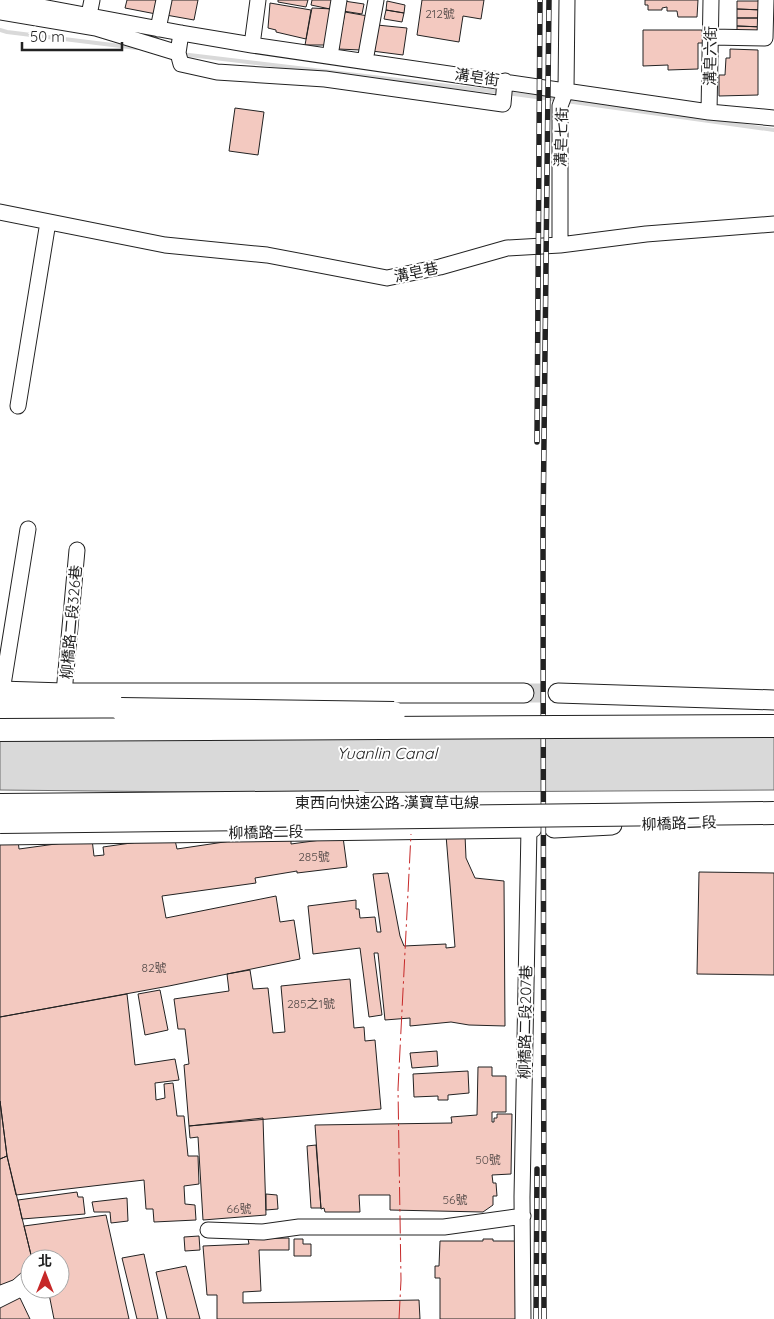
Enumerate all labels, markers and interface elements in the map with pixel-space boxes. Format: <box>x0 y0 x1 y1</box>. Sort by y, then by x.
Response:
house number: 212號 <box>425 6 455 21</box>
scale bar <box>22 20 122 52</box>
street label: 溝皂六街 <box>700 26 720 86</box>
text: 50 m <box>30 27 65 46</box>
street label: 溝皂街 <box>453 64 501 90</box>
street label: 溝皂七街 <box>550 107 572 167</box>
street label: 溝皂巷 <box>392 258 440 286</box>
street label: 柳橋路二段326巷 <box>57 564 85 680</box>
water label: Yuanlin Canal <box>337 743 439 763</box>
street label: 東西向快速公路 漢寶草屯線 <box>295 793 479 812</box>
street label: 柳橋路二段 <box>641 812 717 834</box>
street label: 柳橋路二段 <box>228 822 304 842</box>
house number: 285號 <box>298 849 330 864</box>
house number: 82號 <box>141 960 167 975</box>
street label: 柳橋路二段207巷 <box>515 965 535 1079</box>
house number: 285之1號 <box>287 996 335 1011</box>
house number: 50號 <box>475 1152 501 1167</box>
house number: 56號 <box>443 1192 468 1207</box>
house number: 66號 <box>227 1201 251 1216</box>
north arrow <box>20 1249 70 1299</box>
text: 北 <box>38 1252 52 1270</box>

